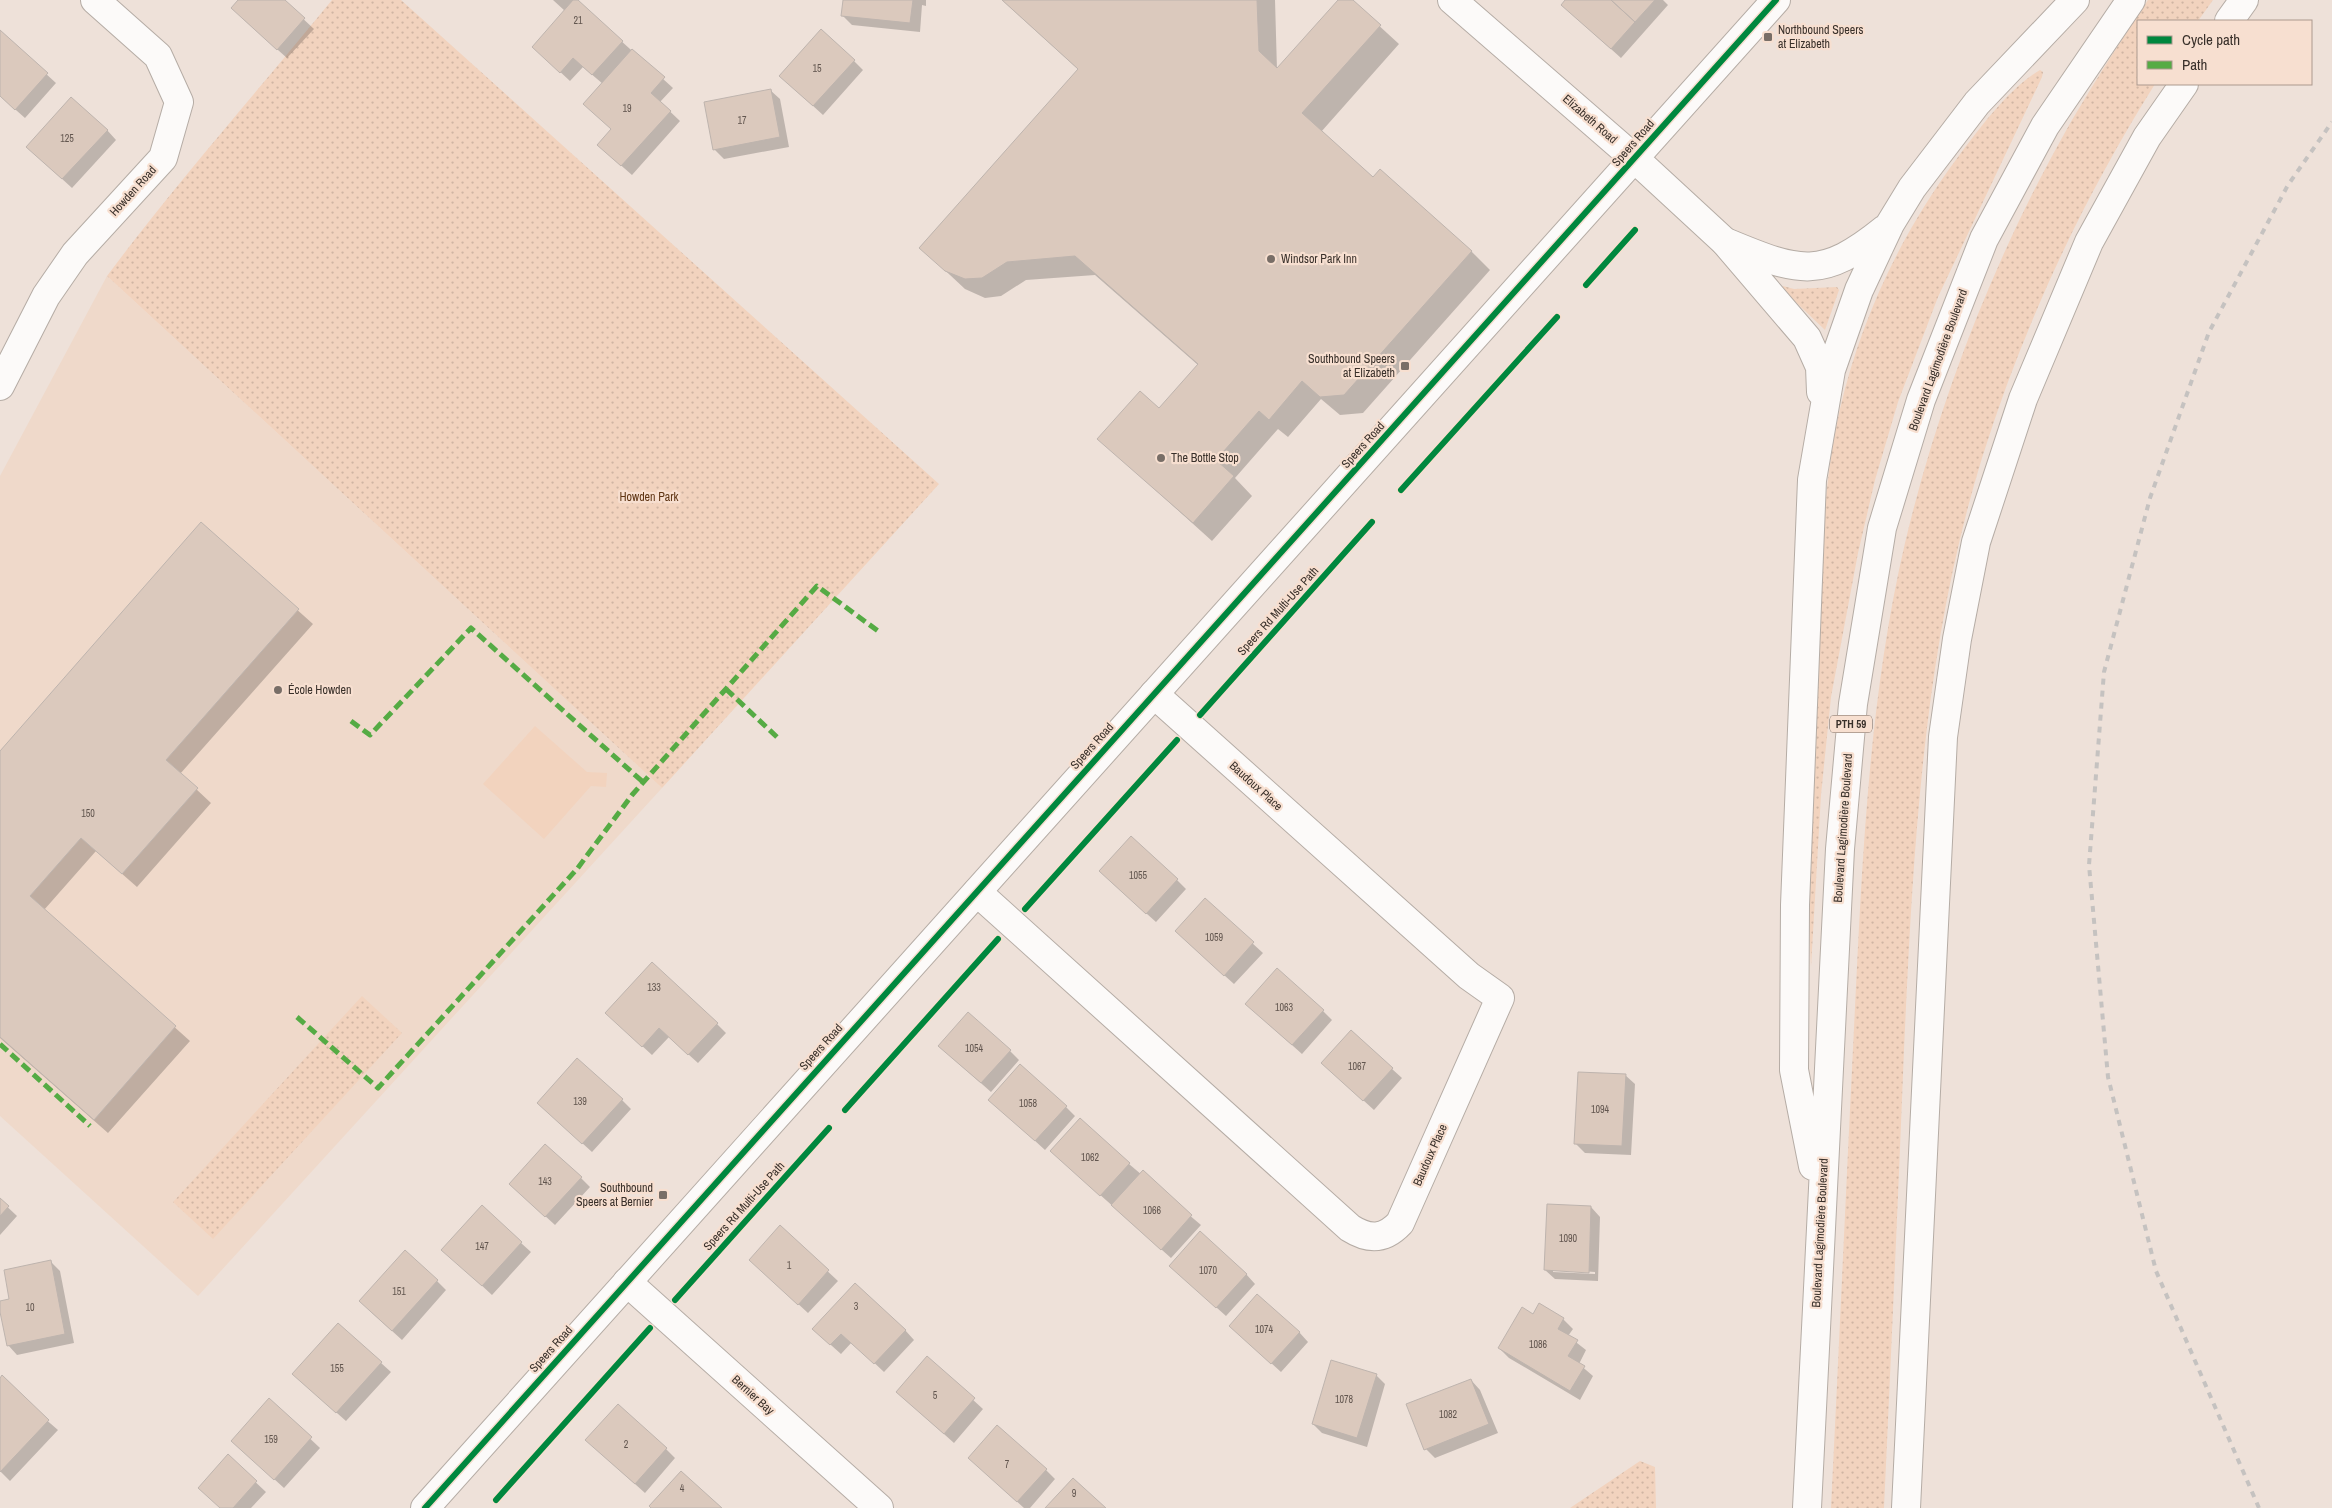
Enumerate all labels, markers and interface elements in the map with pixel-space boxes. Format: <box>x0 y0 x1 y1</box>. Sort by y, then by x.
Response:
house number: 21 <box>573 14 583 27</box>
legend <box>2137 20 2312 85</box>
place label: Northbound Speers at Elizabeth <box>1778 22 1863 52</box>
text: Cycle path <box>2182 29 2240 50</box>
marker: Northbound Speers at Elizabeth <box>1762 31 1774 43</box>
text: Path <box>2182 54 2207 75</box>
house number: 15 <box>812 62 822 75</box>
street label: Elizabeth Road <box>1559 91 1621 147</box>
house number: 19 <box>622 102 632 115</box>
house number: 17 <box>737 114 747 127</box>
street label: Speers Road <box>1608 116 1658 170</box>
house number: 125 <box>60 132 74 145</box>
street label: Howden Road <box>106 162 160 220</box>
place label: Windsor Park Inn <box>1281 251 1357 267</box>
marker: Windsor Park Inn <box>1265 253 1277 265</box>
street label: Boulevard Lagimodière Boulevard <box>1905 287 1971 433</box>
place label: Southbound Speers at Elizabeth <box>1308 351 1395 381</box>
marker: Southbound Speers at Elizabeth <box>1399 360 1411 372</box>
street label: Speers Road <box>1338 418 1388 472</box>
place label: The Bottle Stop <box>1171 450 1239 466</box>
marker: The Bottle Stop <box>1155 452 1167 464</box>
park label: Howden Park <box>619 489 679 505</box>
street label: Speers Rd Multi-Use Path <box>1234 563 1322 659</box>
place label: École Howden <box>288 682 351 698</box>
marker: École Howden <box>272 684 284 696</box>
road number: PTH 59 <box>1830 716 1872 732</box>
street label: Speers Road <box>1067 719 1117 773</box>
street label: Boulevard Lagimodière Boulevard <box>1830 753 1856 903</box>
street label: Baudoux Place <box>1226 758 1286 814</box>
house number: 150 <box>81 807 95 820</box>
house number: 1055 <box>1129 869 1148 882</box>
house number: 1059 <box>1205 931 1224 944</box>
house number: 133 <box>647 981 661 994</box>
house number: 1063 <box>1275 1001 1294 1014</box>
street label: Speers Road <box>796 1020 846 1074</box>
house number: 1054 <box>965 1042 984 1055</box>
house number: 1067 <box>1348 1060 1367 1073</box>
house number: 139 <box>573 1095 587 1108</box>
house number: 1058 <box>1019 1097 1038 1110</box>
house number: 1094 <box>1591 1103 1610 1116</box>
street label: Baudoux Place <box>1409 1122 1451 1188</box>
house number: 1062 <box>1081 1151 1100 1164</box>
street label: Speers Rd Multi-Use Path <box>700 1158 788 1254</box>
street label: Boulevard Lagimodière Boulevard <box>1808 1158 1832 1308</box>
house number: 143 <box>538 1175 552 1188</box>
place label: Southbound Speers at Bernier <box>576 1180 654 1210</box>
marker: Southbound Speers at Bernier <box>657 1189 669 1201</box>
house number: 1066 <box>1143 1204 1162 1217</box>
house number: 1090 <box>1559 1232 1578 1245</box>
house number: 147 <box>475 1240 489 1253</box>
house number: 1 <box>787 1259 792 1272</box>
house number: 1070 <box>1199 1264 1218 1277</box>
house number: 151 <box>392 1285 406 1298</box>
house number: 3 <box>854 1300 859 1313</box>
house number: 10 <box>25 1301 35 1314</box>
street label: Speers Road <box>526 1322 576 1376</box>
house number: 1074 <box>1255 1323 1274 1336</box>
house number: 1086 <box>1529 1338 1548 1351</box>
house number: 155 <box>330 1362 344 1375</box>
street label: Bernier Bay <box>728 1372 778 1418</box>
house number: 5 <box>933 1389 938 1402</box>
house number: 1078 <box>1335 1393 1354 1406</box>
house number: 1082 <box>1439 1408 1458 1421</box>
house number: 159 <box>264 1433 278 1446</box>
house number: 2 <box>624 1438 629 1451</box>
house number: 7 <box>1005 1458 1010 1471</box>
house number: 4 <box>680 1482 685 1495</box>
house number: 9 <box>1072 1487 1077 1500</box>

